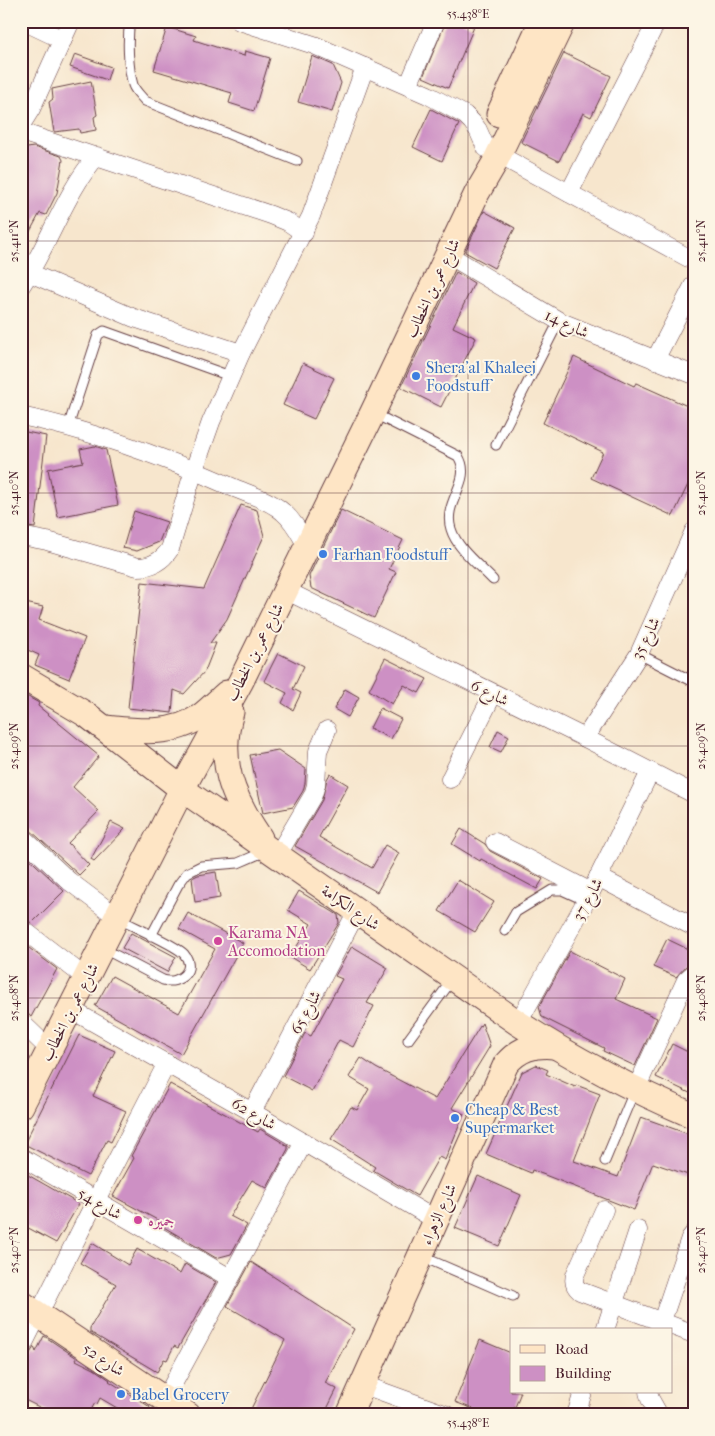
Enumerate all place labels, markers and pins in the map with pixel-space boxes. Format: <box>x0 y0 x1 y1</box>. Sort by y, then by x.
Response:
place label: Shera'al Khaleej Foodstuff <box>426 358 536 395</box>
marker: Shera'al Khaleej Foodstuff <box>410 370 422 382</box>
place label: Farhan Foodstuff <box>333 545 452 564</box>
marker: Farhan Foodstuff <box>317 548 329 560</box>
place label: Karama NA Accomodation <box>227 923 326 960</box>
marker: Karama NA Accomodation <box>212 935 224 947</box>
place label: Cheap & Best Supermarket <box>465 1100 559 1137</box>
marker: Cheap & Best Supermarket <box>449 1112 461 1124</box>
place label: جميره <box>148 1211 174 1230</box>
marker: جميره <box>132 1214 144 1226</box>
place label: Babel Grocery <box>131 1385 230 1404</box>
marker: Babel Grocery <box>115 1388 127 1400</box>

